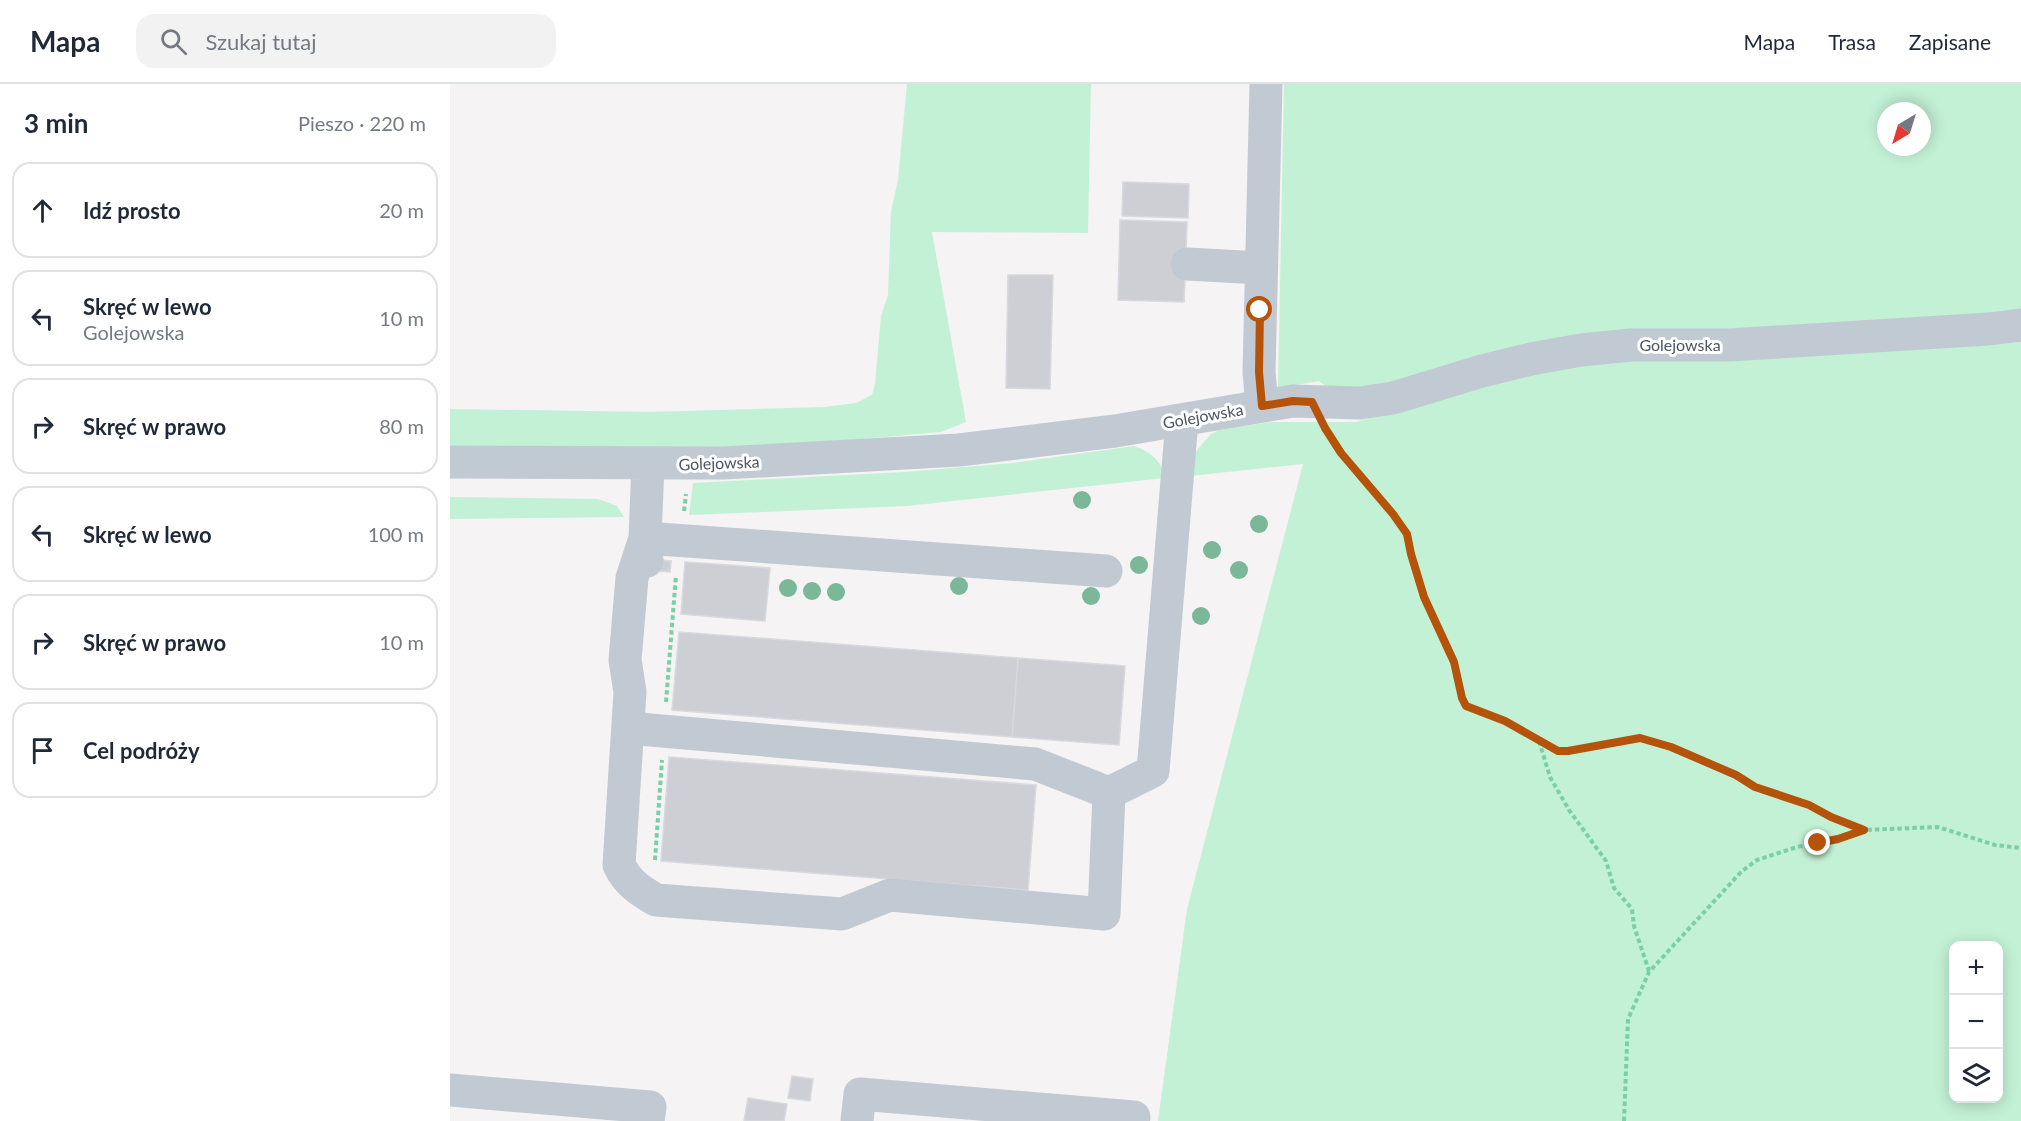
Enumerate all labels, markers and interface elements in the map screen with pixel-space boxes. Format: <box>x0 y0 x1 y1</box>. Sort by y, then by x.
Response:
search box <box>136 14 556 68</box>
text: Mapa <box>30 24 100 58</box>
icon: search <box>157 25 190 58</box>
text: Szukaj tutaj <box>205 28 316 55</box>
text: Mapa <box>1743 29 1795 54</box>
text: Trasa <box>1828 29 1876 54</box>
text: Zapisane <box>1909 29 1991 54</box>
north arrow <box>1877 102 1931 156</box>
text: 3 min <box>24 107 88 139</box>
text: Pieszo · 220 m <box>298 111 426 135</box>
icon: ahead <box>26 194 59 227</box>
text: Idź prosto <box>83 197 181 224</box>
text: 20 m <box>379 198 424 222</box>
text: Skręć w lewo <box>83 293 212 320</box>
route start <box>1246 296 1272 322</box>
icon: left <box>26 302 59 335</box>
text: 10 m <box>379 306 424 330</box>
text: Golejowska <box>83 320 185 344</box>
street label: Golejowska <box>1639 335 1721 354</box>
street label: Golejowska <box>1161 399 1245 432</box>
icon: right <box>26 410 59 443</box>
text: Skręć w prawo <box>83 413 226 440</box>
text: 80 m <box>379 414 424 438</box>
street label: Golejowska <box>678 452 760 473</box>
icon: left <box>26 518 59 551</box>
text: Skręć w lewo <box>83 521 212 548</box>
text: 100 m <box>368 522 424 546</box>
icon: right <box>26 626 59 659</box>
text: Skręć w prawo <box>83 629 226 656</box>
text: 10 m <box>379 630 424 654</box>
icon: arrive <box>26 734 59 767</box>
text: Cel podróży <box>83 737 200 764</box>
route end <box>1804 829 1830 855</box>
map controls <box>1949 941 2003 1103</box>
button: + <box>1949 941 2003 995</box>
button: − <box>1949 995 2003 1049</box>
button: layers <box>1949 1049 2003 1103</box>

